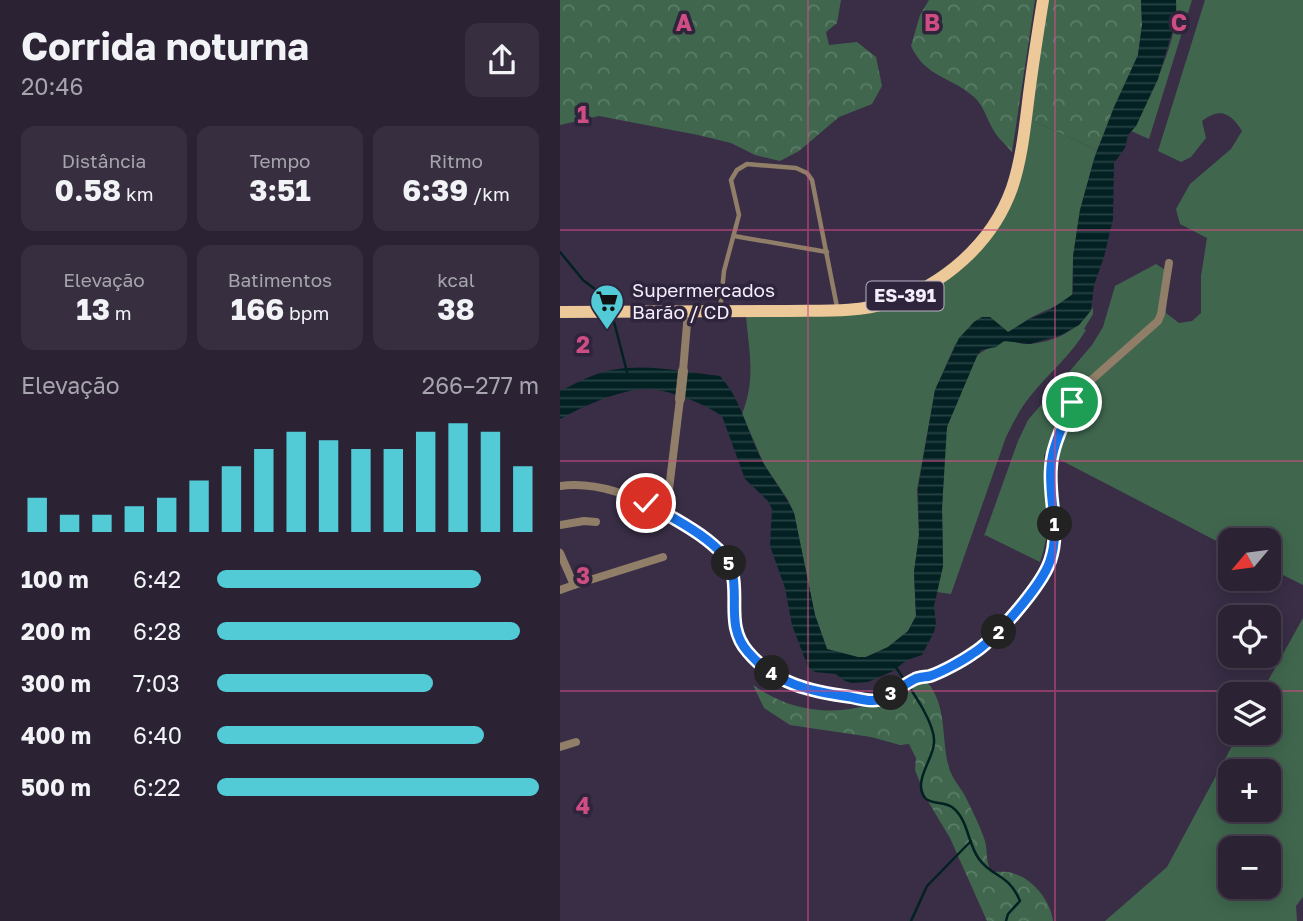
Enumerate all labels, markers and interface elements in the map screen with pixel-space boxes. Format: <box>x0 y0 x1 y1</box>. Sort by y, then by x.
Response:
text: A <box>676 8 693 36</box>
text: B <box>924 8 940 36</box>
text: C <box>1171 8 1187 36</box>
text: Corrida noturna <box>21 23 309 68</box>
button: share <box>465 23 539 97</box>
text: 20:46 <box>21 72 83 100</box>
text: 1 <box>577 100 589 128</box>
text: Distância <box>62 149 146 172</box>
text: Tempo <box>250 149 311 172</box>
text: Ritmo <box>429 149 483 172</box>
text: 0.58 <box>55 172 121 208</box>
text: 3:51 <box>249 172 311 208</box>
text: 6:39 <box>402 172 468 208</box>
text: km <box>121 182 153 205</box>
text: /km <box>468 182 510 205</box>
text: Elevação <box>63 268 145 291</box>
text: Batimentos <box>228 268 332 291</box>
text: kcal <box>437 268 475 291</box>
place label: Supermercados Barão / CD <box>632 278 775 323</box>
supermarket icon: Supermercados Barão / CD <box>588 282 626 331</box>
road number: ES-391 <box>866 282 944 310</box>
text: 13 <box>76 291 110 327</box>
text: 166 <box>231 291 284 327</box>
text: 38 <box>437 291 475 327</box>
text: m <box>110 301 132 324</box>
text: bpm <box>284 301 329 324</box>
text: 2 <box>576 330 590 358</box>
text: Elevação <box>21 371 120 399</box>
text: 266–277 m <box>422 371 539 399</box>
pin <box>1042 372 1102 432</box>
icon: arrive <box>1053 383 1091 421</box>
pin <box>616 473 676 533</box>
icon: check <box>627 484 665 522</box>
pin: 1 <box>1037 506 1072 542</box>
text: 1 <box>1050 512 1059 535</box>
north arrow <box>1218 528 1281 592</box>
map controls <box>1218 528 1281 899</box>
pin: 5 <box>712 546 746 580</box>
text: 5 <box>723 551 734 574</box>
text: 3 <box>576 561 590 589</box>
text: 100 m <box>21 565 89 593</box>
text: 6:42 <box>133 565 181 593</box>
button: locate <box>1218 605 1281 668</box>
pin: 2 <box>982 614 1017 650</box>
text: 200 m <box>21 617 91 645</box>
text: 6:28 <box>133 617 181 645</box>
text: 2 <box>993 620 1004 643</box>
pin: 4 <box>754 656 790 690</box>
text: 4 <box>766 661 777 684</box>
text: 300 m <box>21 669 91 697</box>
text: 7:03 <box>133 669 180 697</box>
pin: 3 <box>874 676 908 710</box>
text: 3 <box>885 681 896 704</box>
button: layers <box>1218 682 1281 745</box>
text: 400 m <box>21 721 91 749</box>
text: 6:40 <box>133 721 182 749</box>
button: + <box>1218 759 1281 822</box>
text: 500 m <box>21 773 91 801</box>
text: 6:22 <box>133 773 181 801</box>
text: 4 <box>576 791 590 819</box>
button: − <box>1218 836 1281 899</box>

